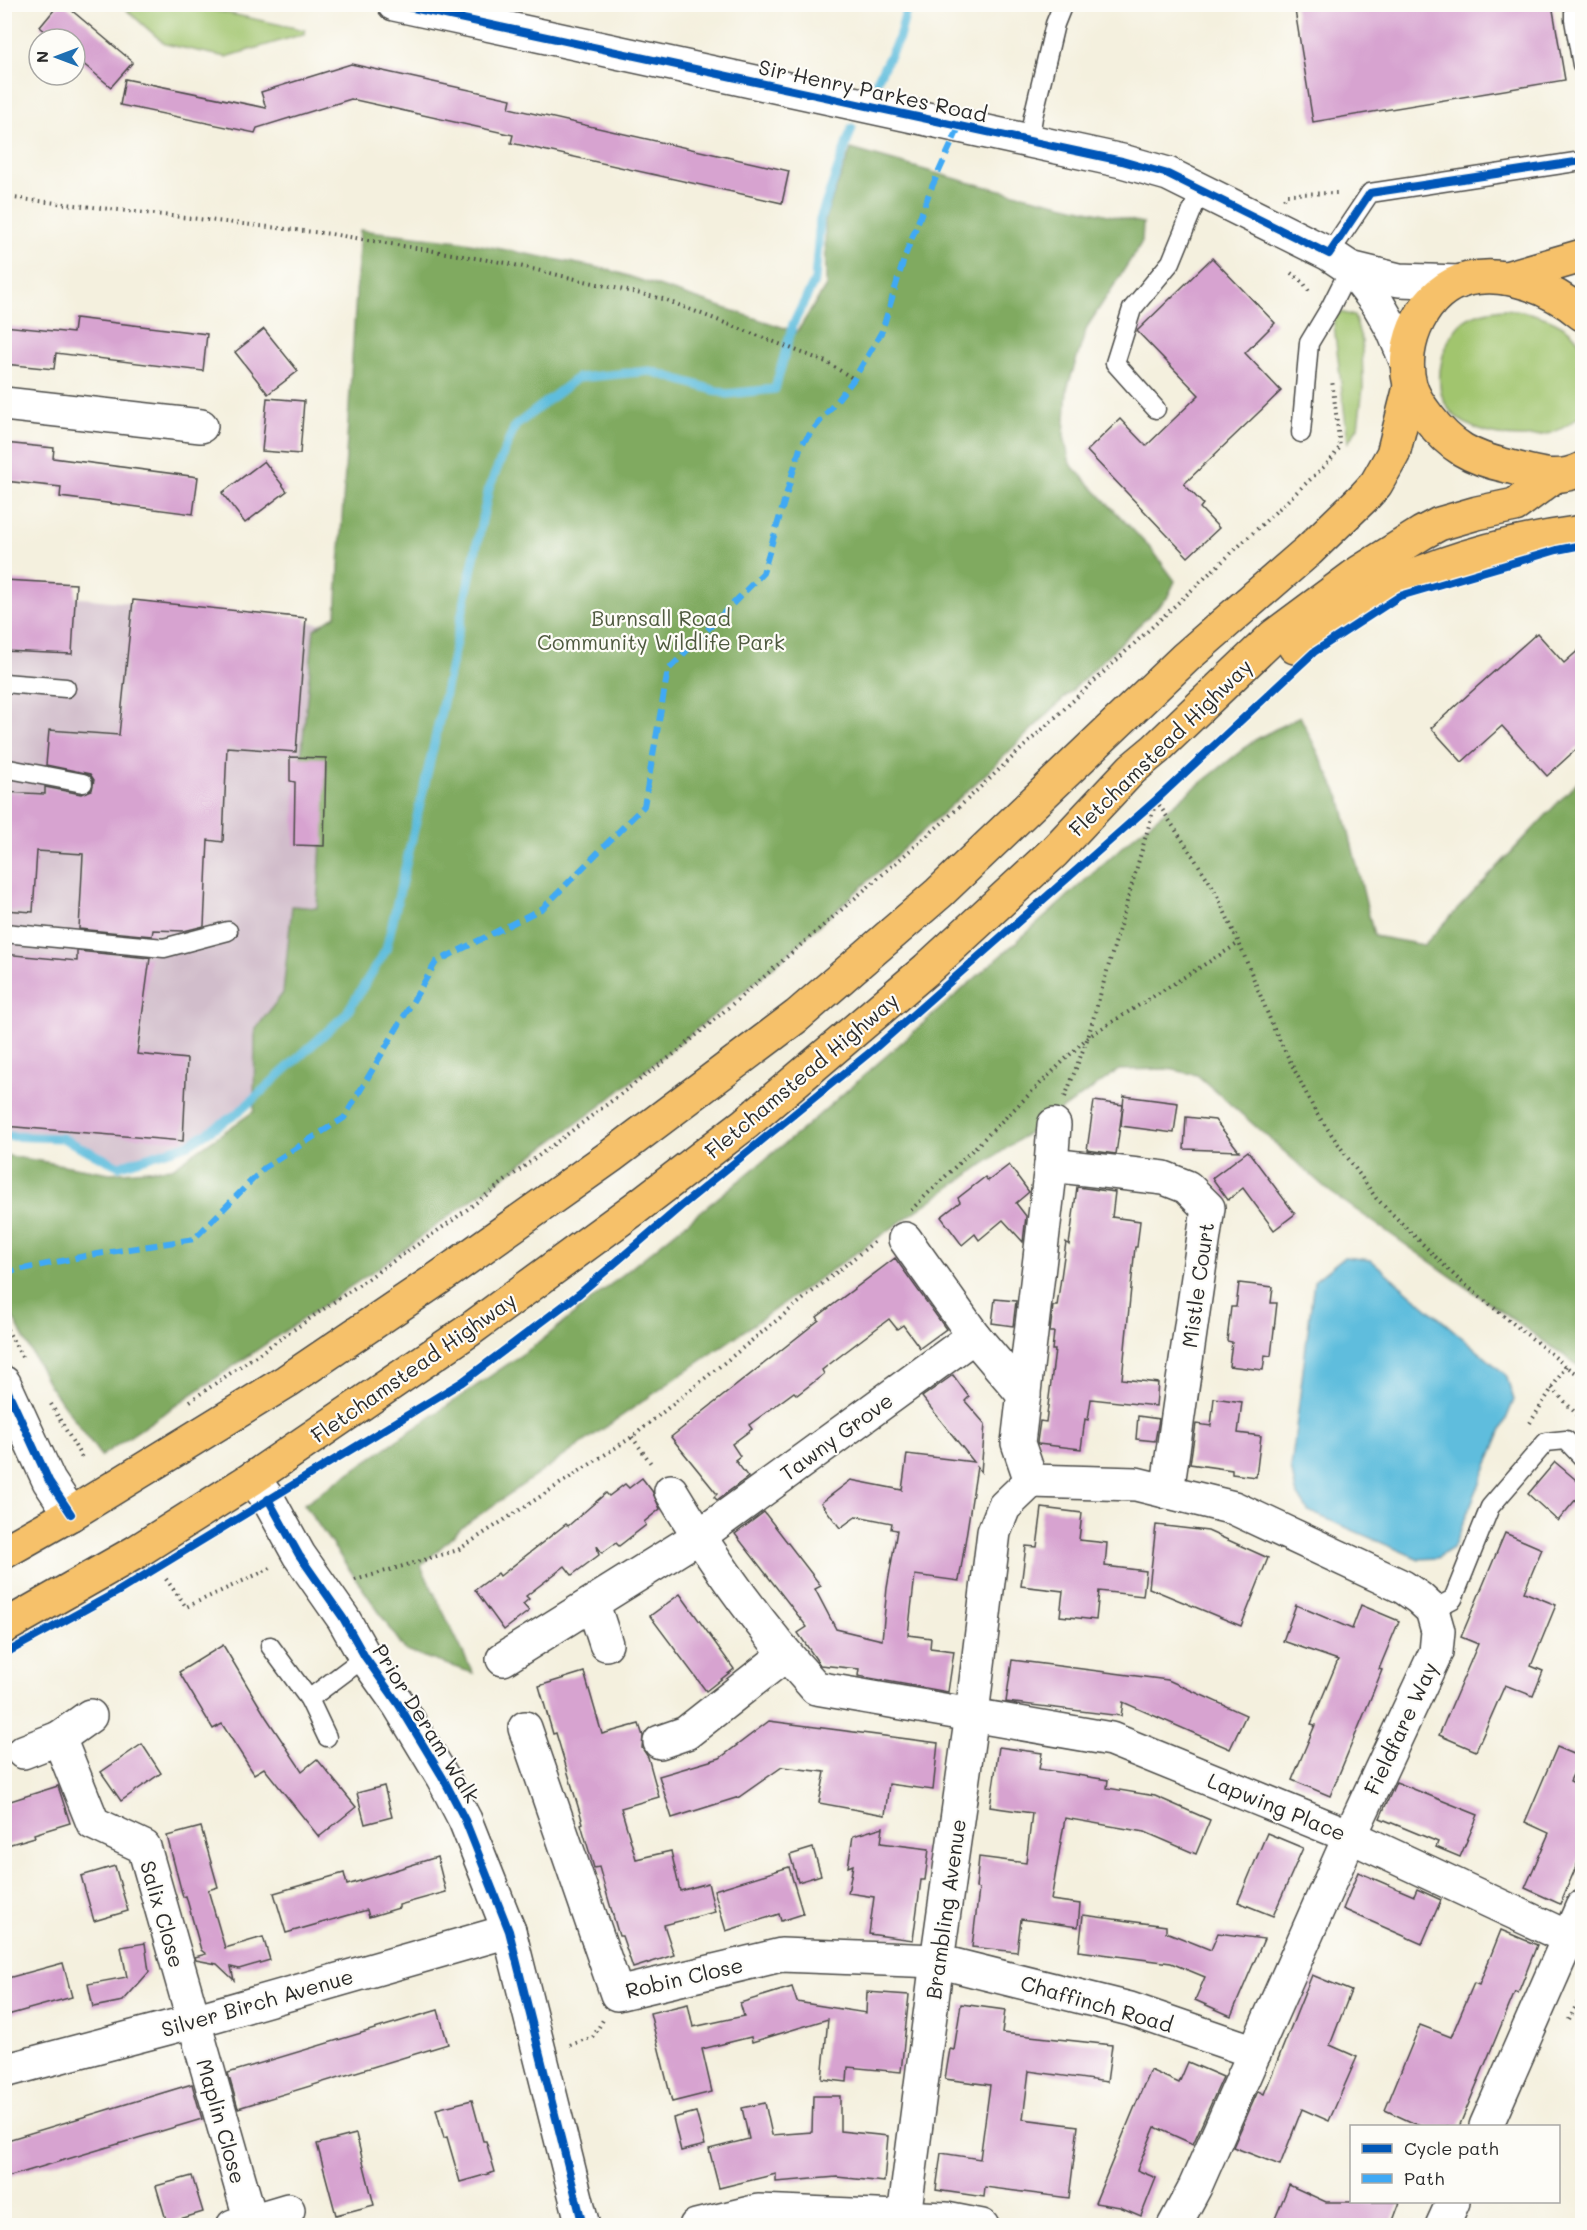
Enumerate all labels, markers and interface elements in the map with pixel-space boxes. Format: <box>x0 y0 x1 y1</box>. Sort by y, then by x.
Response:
north arrow <box>27 27 87 87</box>
text: N <box>31 51 52 63</box>
street label: Sir Henry Parkes Road <box>756 53 990 127</box>
park label: Burnsall Road Community Wildlife Park <box>537 604 785 655</box>
street label: Fletchamstead Highway <box>1063 652 1257 842</box>
street label: Fletchamstead Highway <box>699 986 903 1164</box>
street label: Mistle Court <box>1175 1221 1219 1349</box>
street label: Fletchamstead Highway <box>305 1286 521 1448</box>
street label: Tawny Grove <box>774 1386 898 1486</box>
street label: Prior Deram Walk <box>367 1639 487 1807</box>
street label: Fieldfare Way <box>1357 1657 1443 1799</box>
street label: Lapwing Place <box>1204 1766 1350 1846</box>
street label: Brambling Avenue <box>919 1817 971 2001</box>
street label: Salix Close <box>135 1857 191 1971</box>
street label: Robin Close <box>623 1950 745 2004</box>
street label: Silver Birch Avenue <box>158 1962 356 2042</box>
street label: Chaffinch Road <box>1018 1968 1176 2038</box>
street label: Maplin Close <box>191 2055 253 2187</box>
legend <box>1350 2125 1560 2203</box>
text: Cycle path <box>1404 2136 1499 2160</box>
text: Path <box>1404 2166 1444 2190</box>

